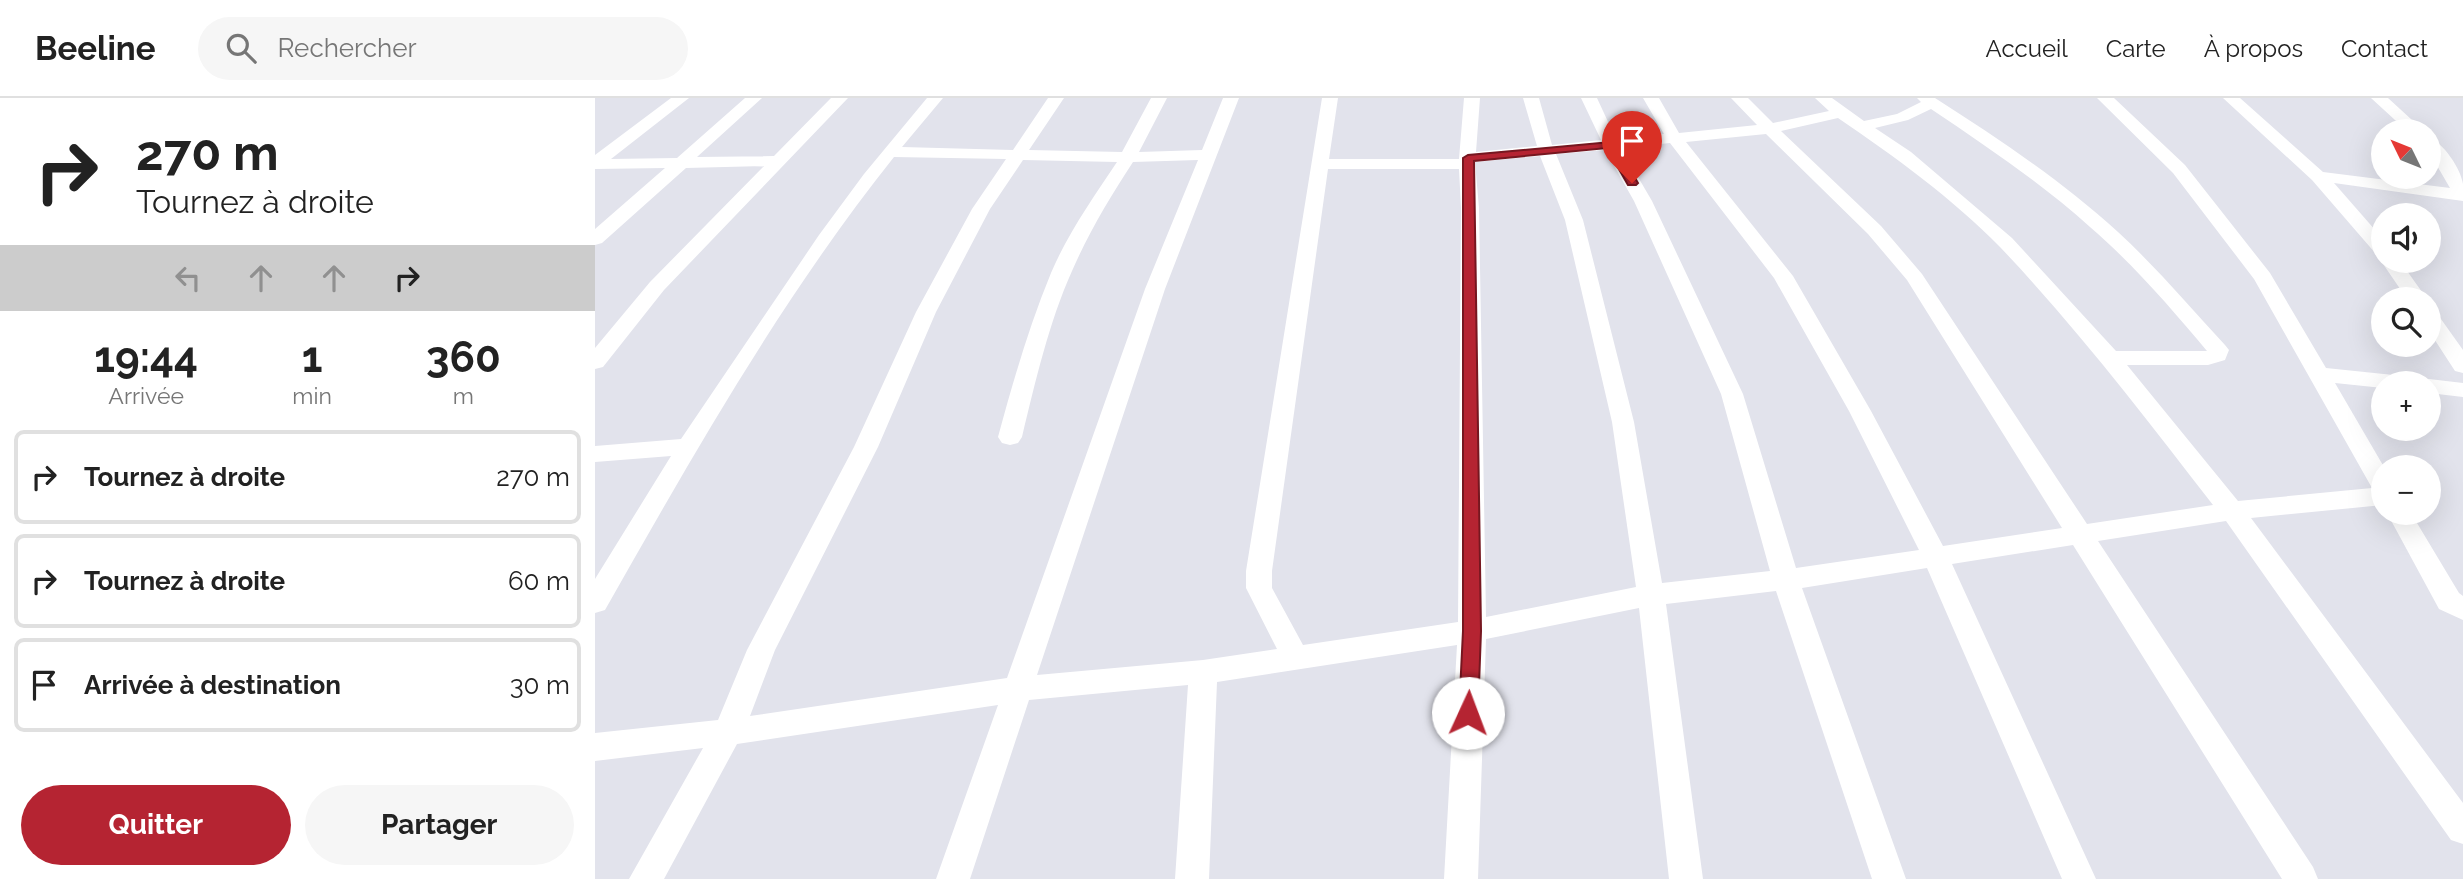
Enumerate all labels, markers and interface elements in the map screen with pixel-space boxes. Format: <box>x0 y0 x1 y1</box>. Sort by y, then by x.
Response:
search box <box>198 17 688 80</box>
text: Beeline <box>35 29 156 68</box>
icon: search <box>222 29 260 67</box>
text: Rechercher <box>278 33 417 63</box>
text: Accueil <box>1986 34 2068 63</box>
text: Carte <box>2106 34 2166 63</box>
text: À propos <box>2204 34 2303 63</box>
text: Contact <box>2341 34 2428 63</box>
pin <box>1602 111 1662 183</box>
north arrow <box>2371 119 2441 189</box>
map controls <box>2371 119 2441 525</box>
icon: arrive <box>1613 122 1651 160</box>
text: 270 m <box>136 124 279 181</box>
icon: right <box>21 126 112 217</box>
text: Tournez à droite <box>136 183 374 220</box>
button: sound <box>2371 203 2441 273</box>
icon: left <box>169 259 207 297</box>
icon: ahead <box>242 259 280 297</box>
icon: ahead <box>315 259 353 297</box>
icon: right <box>388 259 426 297</box>
button: search <box>2371 287 2441 357</box>
text: 19:44 <box>94 333 198 382</box>
text: 1 <box>302 333 322 382</box>
text: 360 <box>426 333 501 382</box>
button: + <box>2371 371 2441 441</box>
text: Arrivée <box>108 382 184 409</box>
text: min <box>292 382 332 409</box>
text: m <box>453 382 474 409</box>
button: − <box>2371 455 2441 525</box>
icon: right <box>25 458 63 496</box>
text: Tournez à droite <box>84 462 285 492</box>
text: 270 m <box>496 462 570 492</box>
icon: right <box>25 562 63 600</box>
text: Tournez à droite <box>84 566 285 596</box>
text: 60 m <box>508 566 570 596</box>
icon: arrive <box>25 666 63 704</box>
text: Arrivée à destination <box>84 670 341 700</box>
text: 30 m <box>510 670 570 700</box>
position arrow <box>1431 676 1505 750</box>
button: Quitter <box>21 785 291 865</box>
button: Partager <box>305 785 574 865</box>

